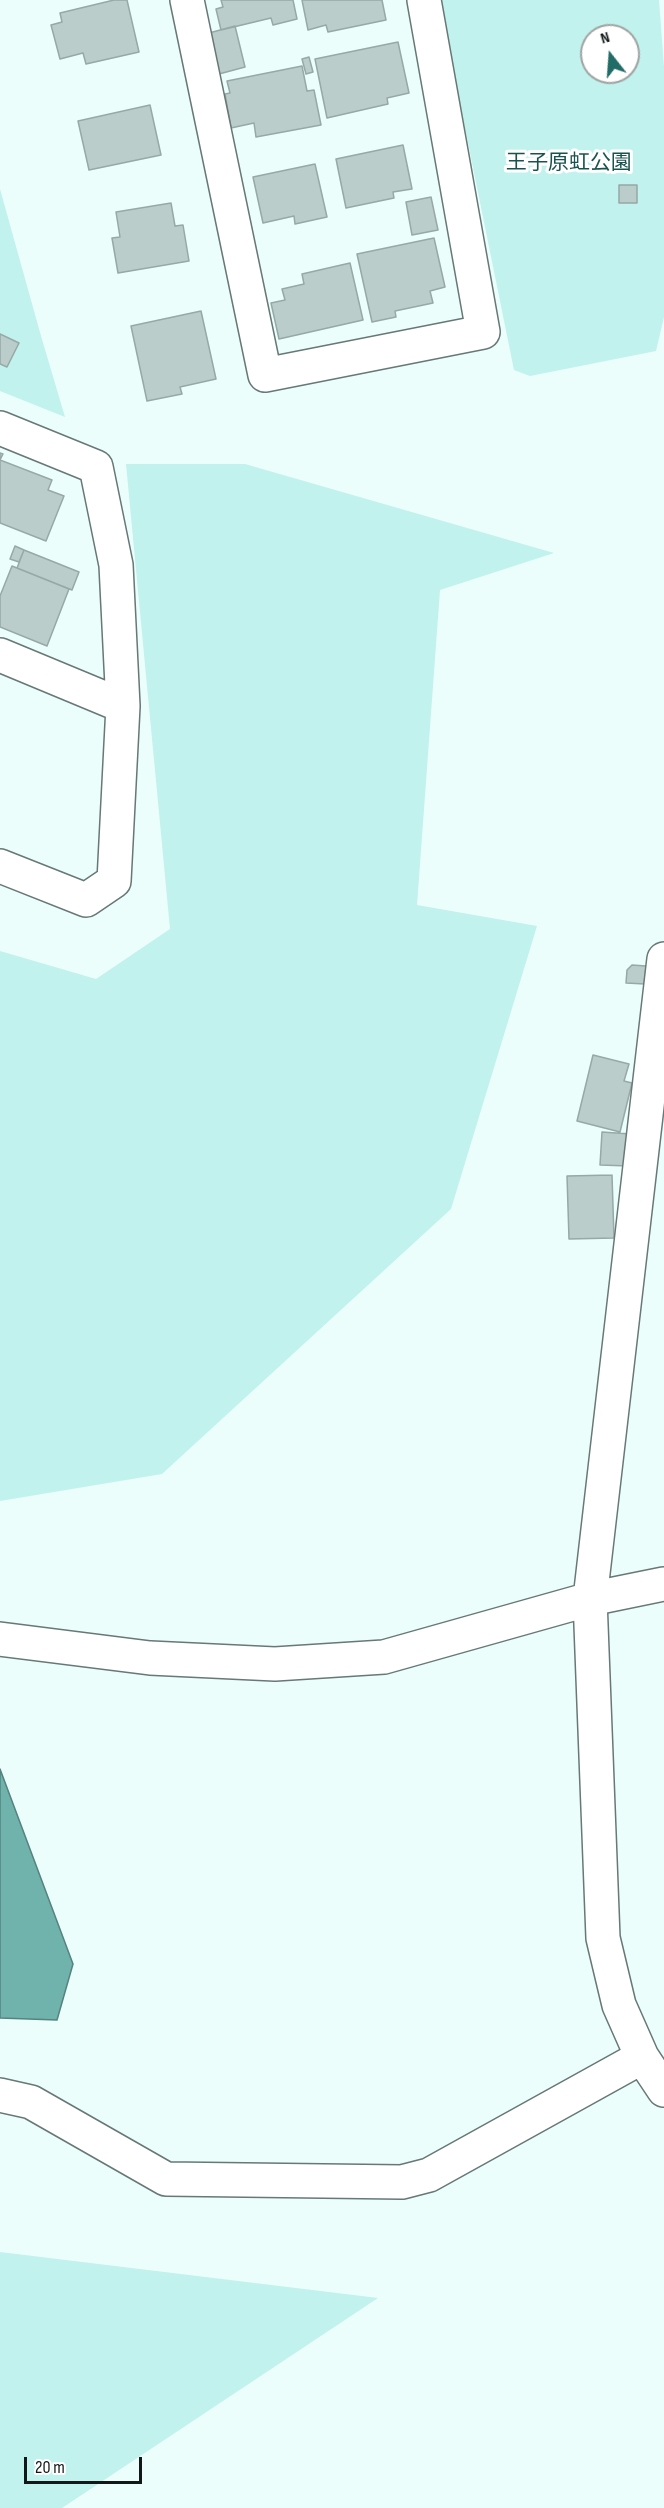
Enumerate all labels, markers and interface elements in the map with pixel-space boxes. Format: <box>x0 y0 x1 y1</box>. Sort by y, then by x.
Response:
north arrow <box>580 24 640 84</box>
text: N <box>598 28 612 49</box>
park label: 王子原虹公園 <box>506 151 632 177</box>
scale bar <box>27 2445 146 2483</box>
text: 20 m <box>35 2457 65 2478</box>

